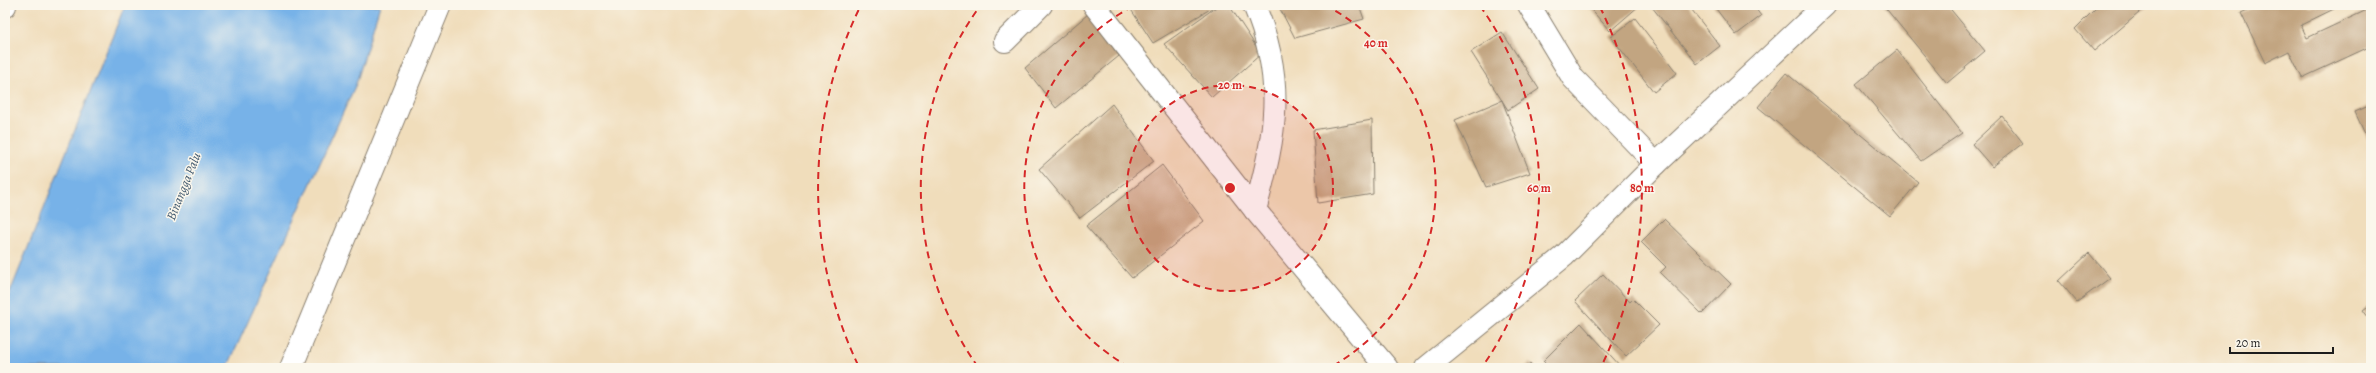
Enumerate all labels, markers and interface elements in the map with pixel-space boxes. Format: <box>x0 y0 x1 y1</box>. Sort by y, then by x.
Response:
text: 40 m <box>1364 35 1388 51</box>
text: 20 m <box>1218 77 1242 93</box>
water label: Binangga Palu <box>162 150 205 222</box>
text: 60 m <box>1527 180 1551 196</box>
text: 80 m <box>1630 180 1654 196</box>
centre of rings <box>1223 181 1237 195</box>
scale bar <box>2230 329 2333 355</box>
text: 20 m <box>2236 335 2260 351</box>

